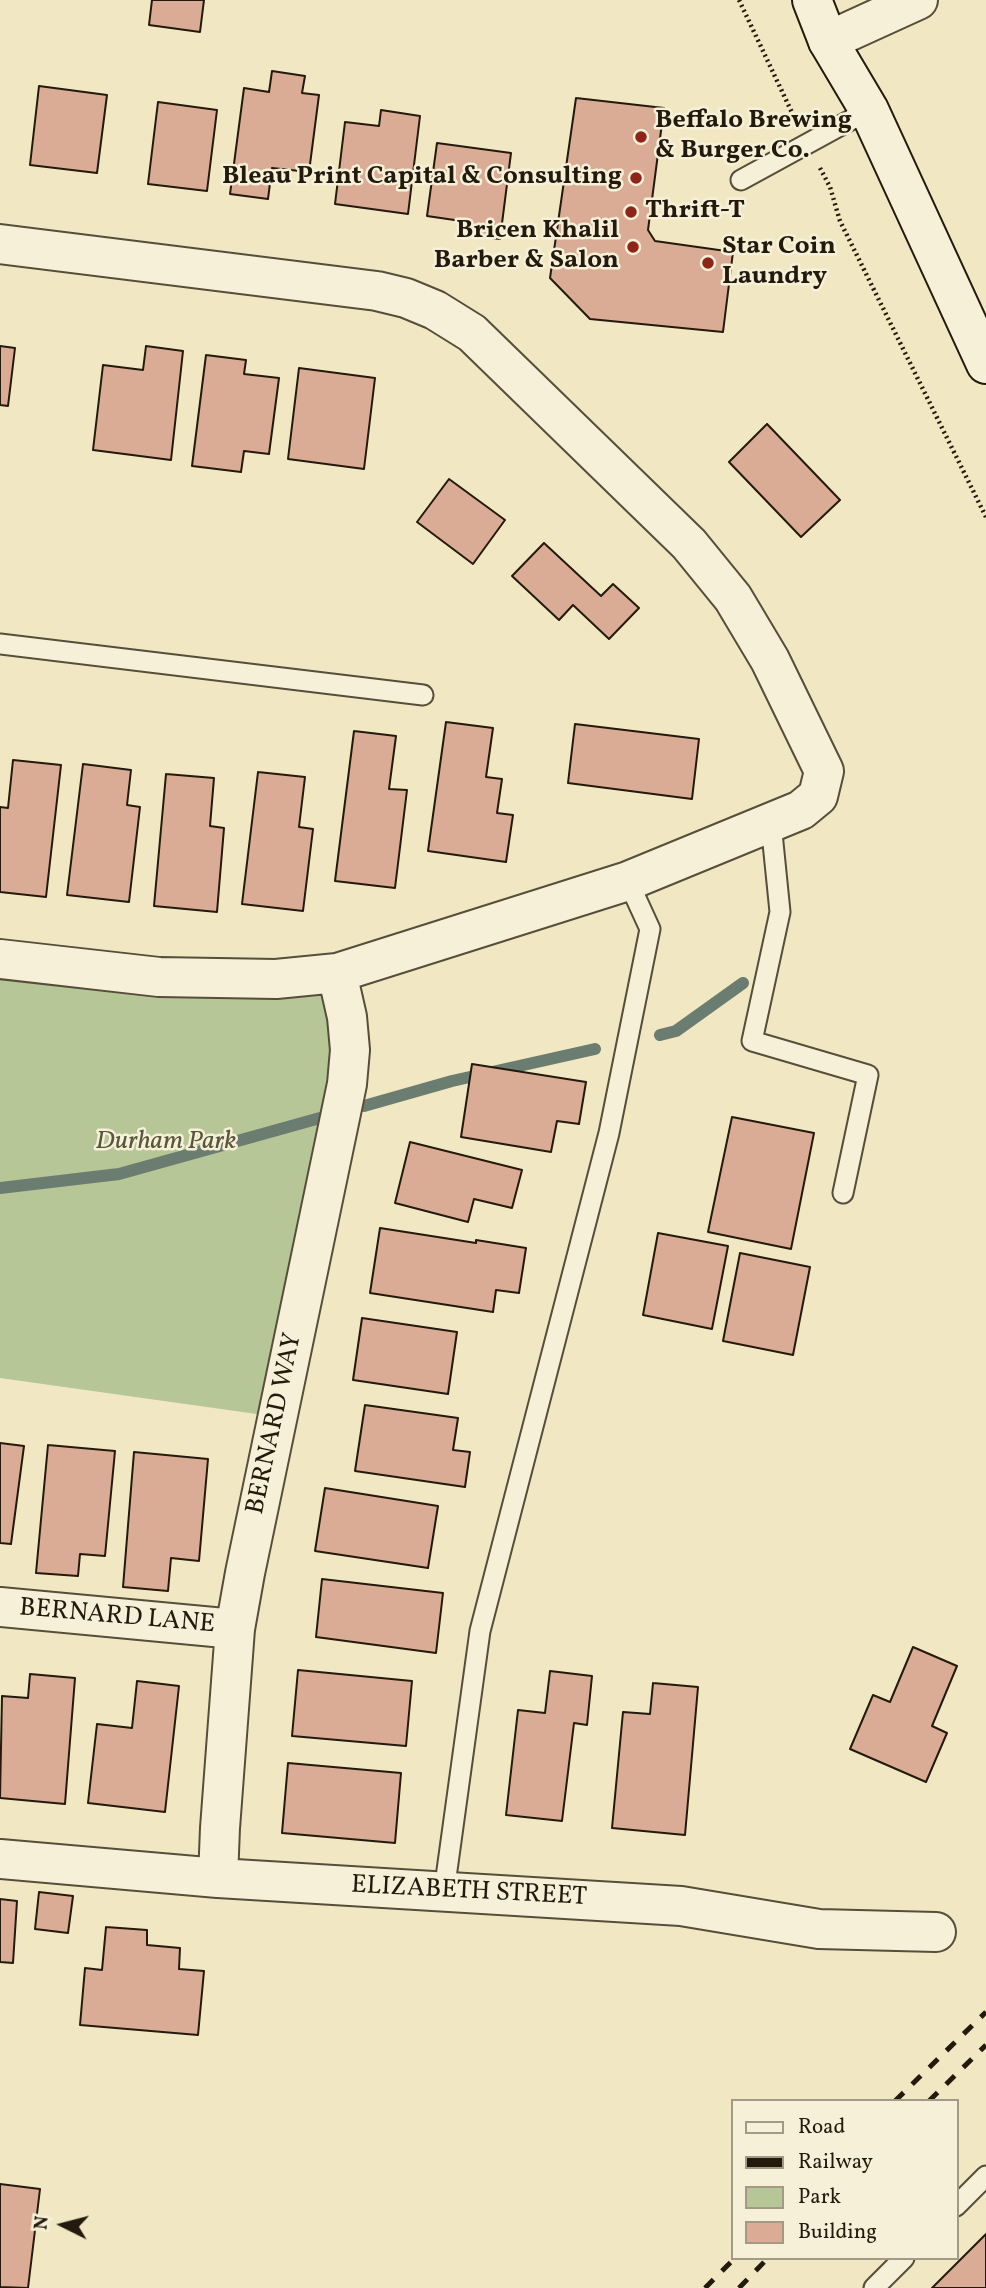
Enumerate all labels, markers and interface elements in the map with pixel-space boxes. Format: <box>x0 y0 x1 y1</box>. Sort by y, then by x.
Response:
place label: Beffalo Brewing & Burger Co. <box>655 106 852 168</box>
marker: Beffalo Brewing & Burger Co. <box>633 129 649 145</box>
place label: Bleau Print Capital & Consulting <box>222 162 622 194</box>
marker: Bleau Print Capital & Consulting <box>628 170 644 186</box>
place label: Thrift-T <box>645 196 745 228</box>
marker: Thrift-T <box>623 204 639 220</box>
place label: Bricen Khalil Barber & Salon <box>434 216 619 278</box>
place label: Star Coin Laundry <box>722 232 836 294</box>
marker: Bricen Khalil Barber & Salon <box>625 239 641 255</box>
marker: Star Coin Laundry <box>700 255 716 271</box>
park label: Durham Park <box>96 1127 236 1159</box>
street label: BERNARD WAY <box>242 1330 310 1518</box>
street label: BERNARD LANE <box>18 1594 216 1642</box>
street label: ELIZABETH STREET <box>350 1871 588 1915</box>
legend <box>730 2099 958 2260</box>
text: Road <box>798 2113 845 2142</box>
text: Railway <box>798 2148 873 2177</box>
text: Park <box>798 2183 841 2212</box>
north arrow <box>28 2190 98 2260</box>
text: N <box>28 2215 56 2231</box>
text: Building <box>798 2218 877 2247</box>

